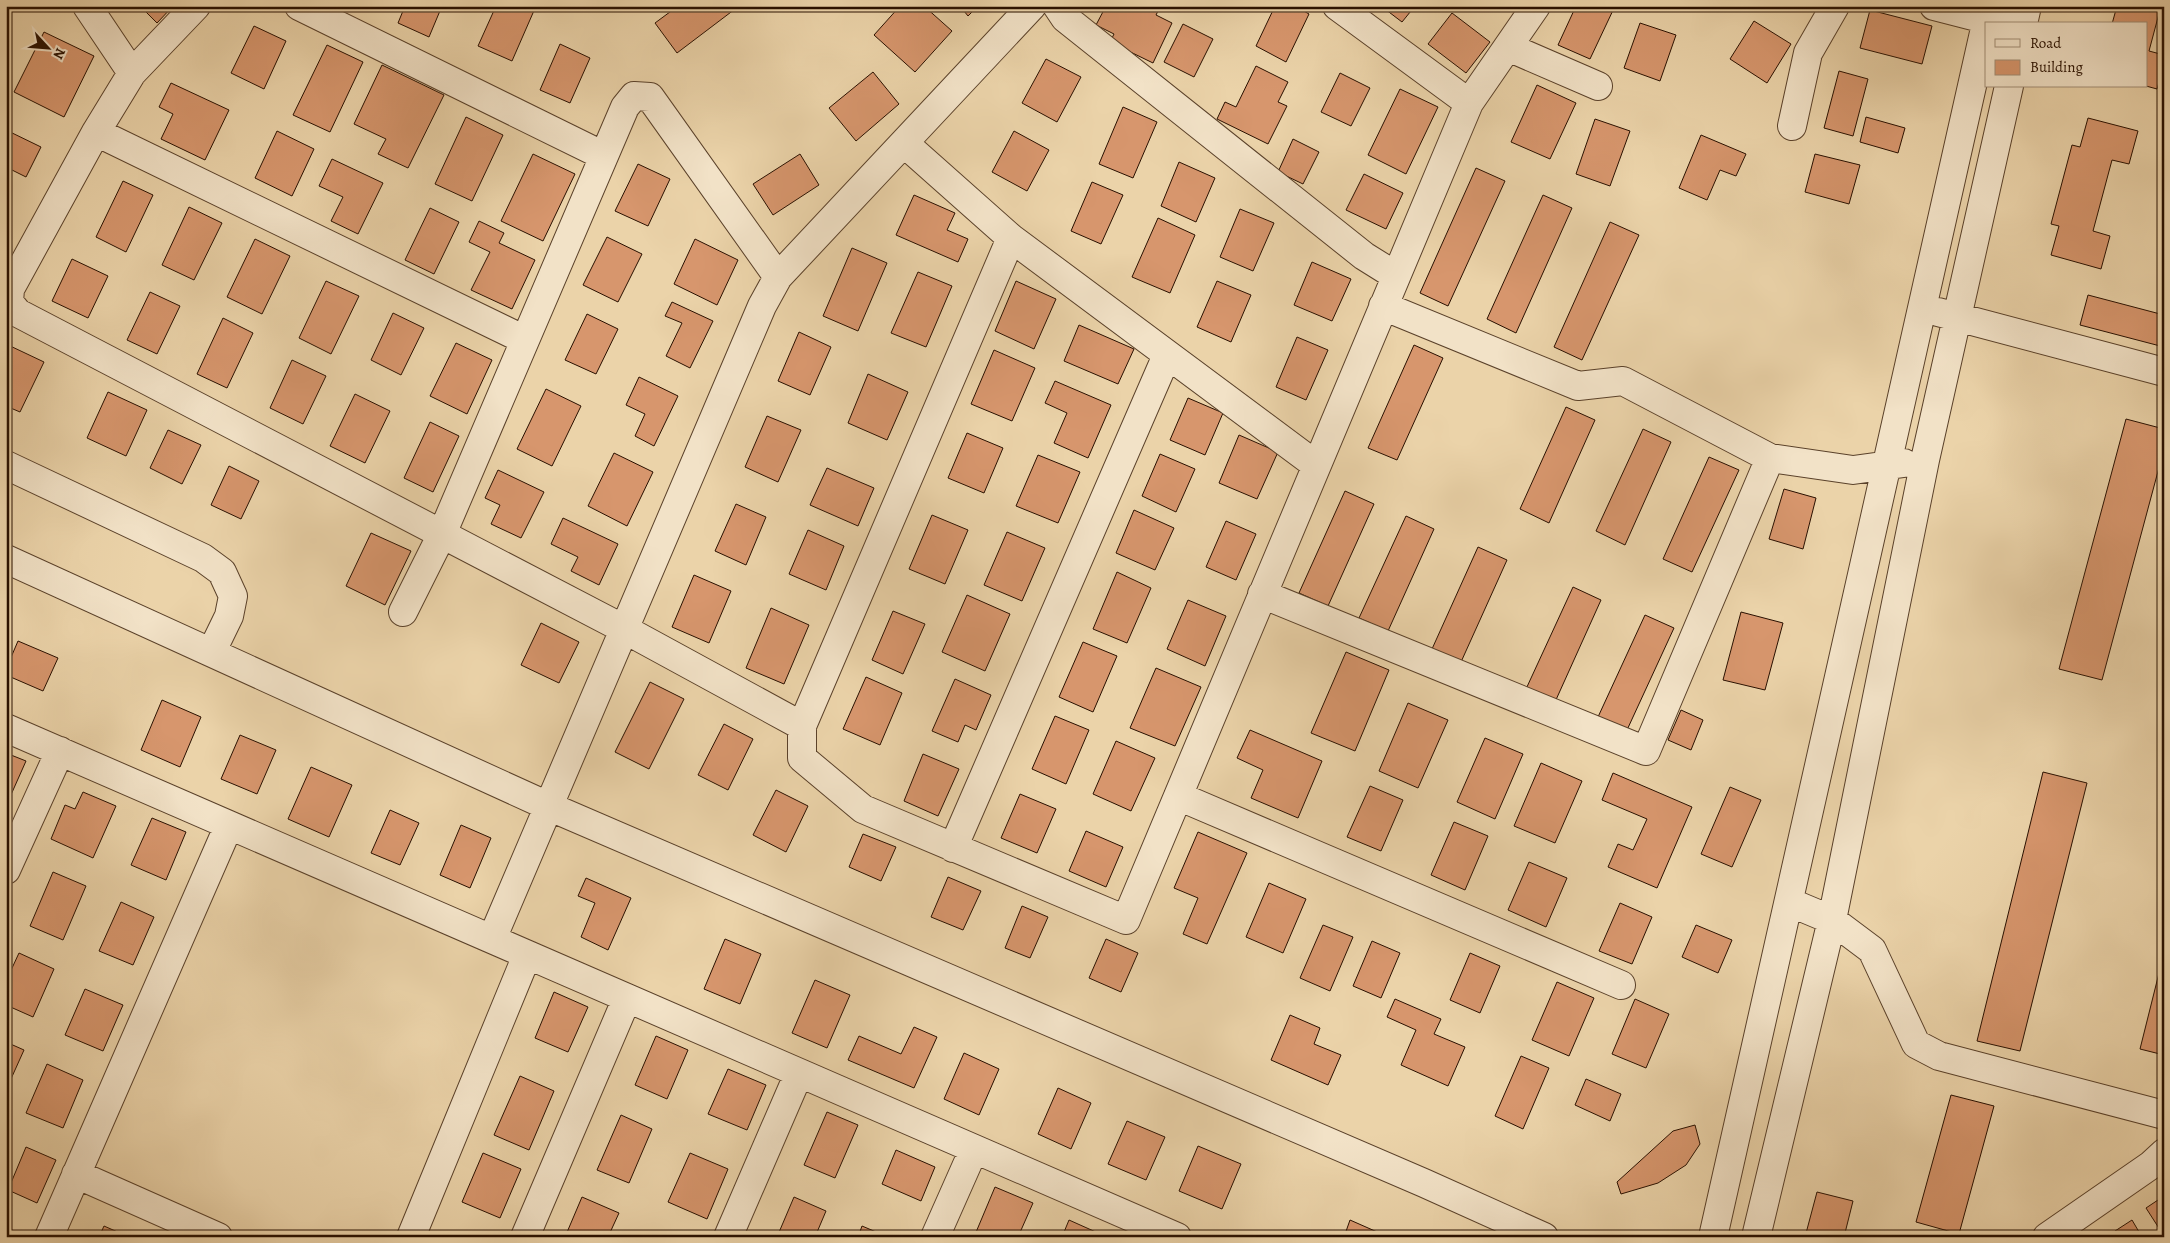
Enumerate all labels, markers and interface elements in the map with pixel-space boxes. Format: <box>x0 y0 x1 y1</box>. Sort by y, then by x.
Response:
north arrow <box>22 22 72 72</box>
legend <box>1985 22 2148 88</box>
text: Road <box>2030 33 2062 53</box>
text: N <box>48 45 70 62</box>
text: Building <box>2030 57 2083 77</box>

